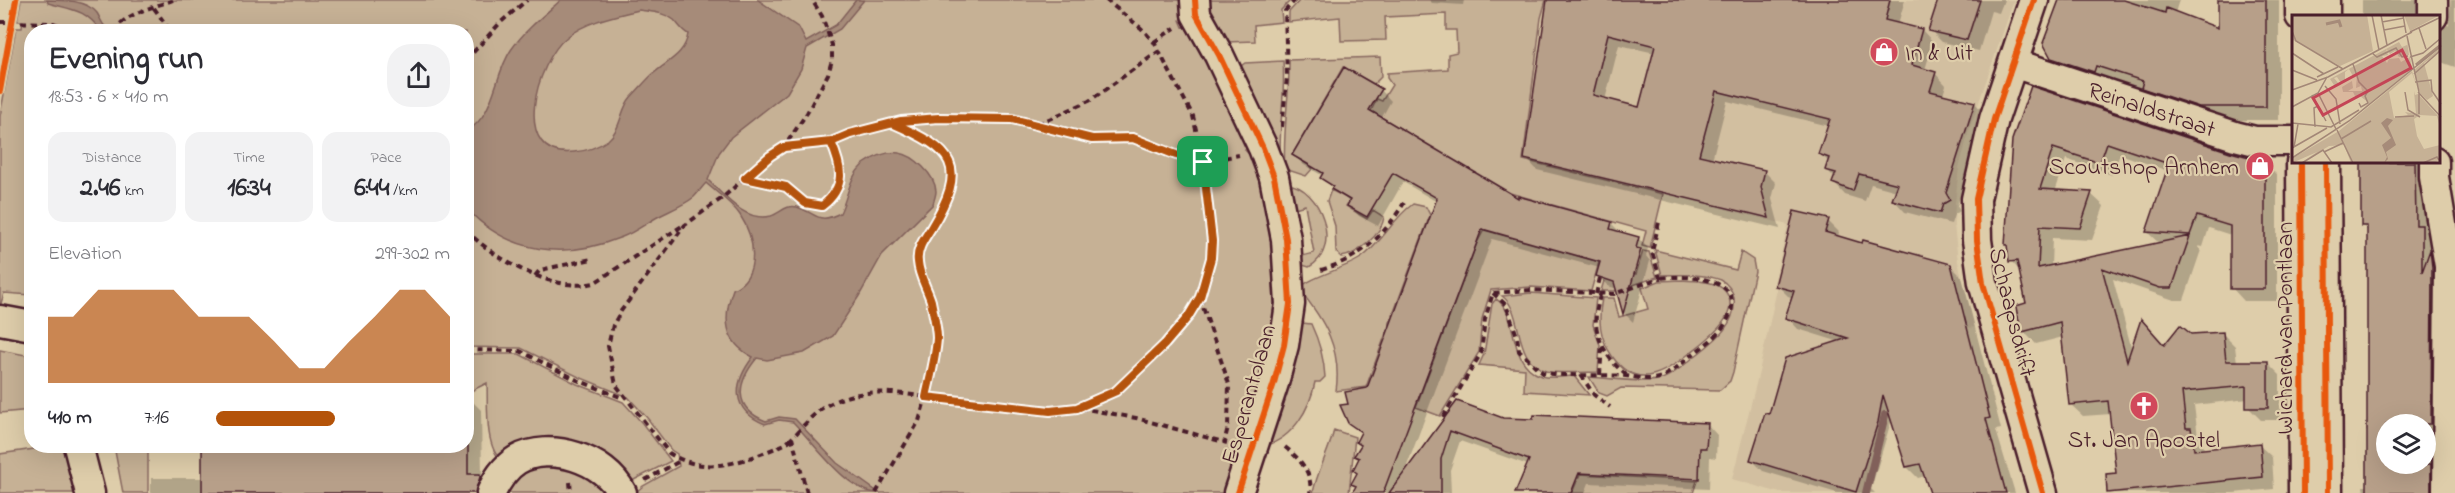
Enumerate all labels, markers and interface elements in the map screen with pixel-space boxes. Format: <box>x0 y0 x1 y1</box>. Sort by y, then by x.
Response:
inset map <box>2292 15 2440 164</box>
text: Evening run <box>48 36 203 84</box>
shop icon: In & Uit <box>1868 36 1900 68</box>
place label: In & Uit <box>1905 37 1973 72</box>
button: share <box>387 44 450 107</box>
street label: Reinaldstraat <box>2083 74 2220 148</box>
text: 18:53 · 6 × 410 m <box>48 83 169 112</box>
pin <box>1177 136 1228 187</box>
icon: arrive <box>1186 145 1219 178</box>
text: Distance <box>83 146 141 170</box>
text: Time <box>233 146 265 170</box>
text: Pace <box>370 146 402 170</box>
shop icon: Scoutshop Arnhem <box>2244 150 2276 182</box>
place label: Scoutshop Arnhem <box>2049 151 2239 186</box>
text: 2.46 <box>80 170 120 208</box>
text: 16:34 <box>227 170 271 208</box>
text: 6:44 <box>354 170 389 208</box>
text: km <box>120 179 144 203</box>
text: /km <box>389 179 418 203</box>
street label: Wichard van Pontlaan <box>2269 222 2304 434</box>
text: Elevation <box>48 240 122 269</box>
text: 299–302 m <box>375 240 450 269</box>
street label: Schaapsdrift <box>1978 244 2044 381</box>
street label: Esperantolaan <box>1214 320 1287 469</box>
church icon: St. Jan Apostel <box>2128 390 2160 422</box>
text: 410 m <box>48 404 92 433</box>
text: 7:16 <box>144 404 169 433</box>
map controls <box>2376 414 2436 474</box>
button: layers <box>2376 414 2436 474</box>
place label: St. Jan Apostel <box>2068 424 2220 459</box>

